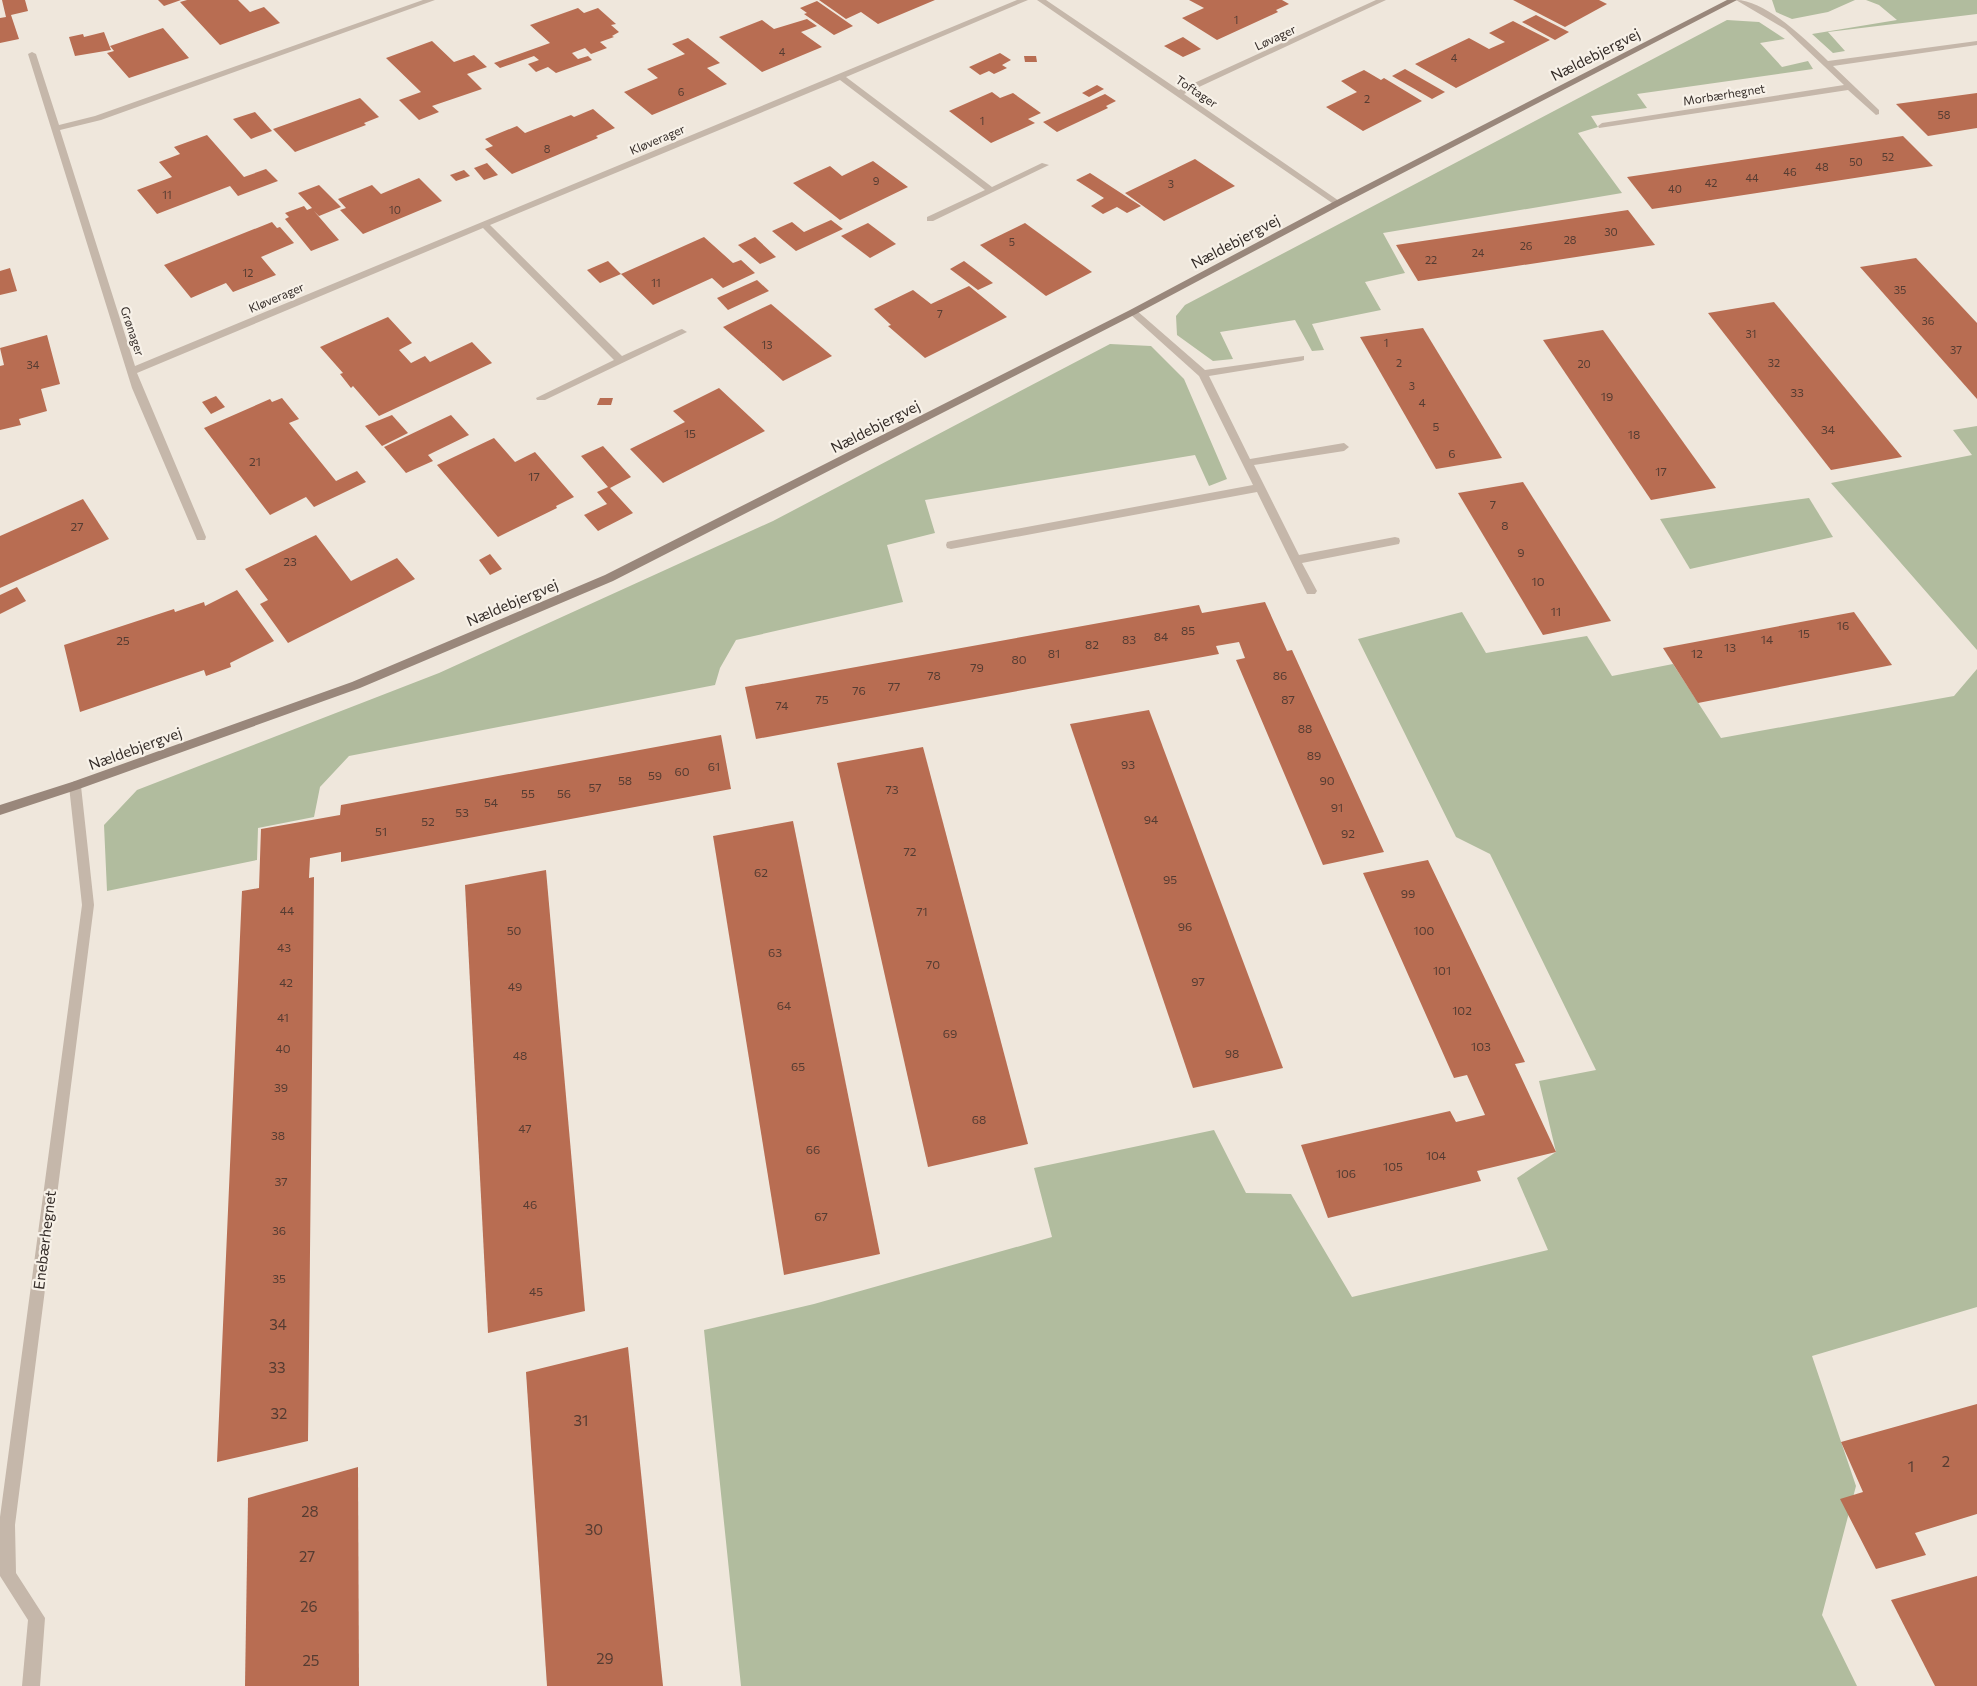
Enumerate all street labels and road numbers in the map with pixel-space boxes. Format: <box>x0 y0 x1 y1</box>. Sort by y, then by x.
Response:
street label: Løvager <box>1252 21 1298 53</box>
street label: Nældebjergvej <box>1547 24 1643 84</box>
street label: Toftager <box>1173 72 1221 110</box>
street label: Morbærhegnet <box>1682 81 1766 107</box>
street label: Kløverager <box>627 121 687 157</box>
street label: Nældebjergvej <box>1188 210 1282 272</box>
street label: Kløverager <box>246 279 306 315</box>
street label: Grønager <box>118 304 148 358</box>
street label: Nældebjergvej <box>827 396 923 456</box>
street label: Nældebjergvej <box>463 575 561 629</box>
street label: Nældebjergvej <box>86 723 184 773</box>
street label: Enebærhegnet <box>29 1189 59 1291</box>

